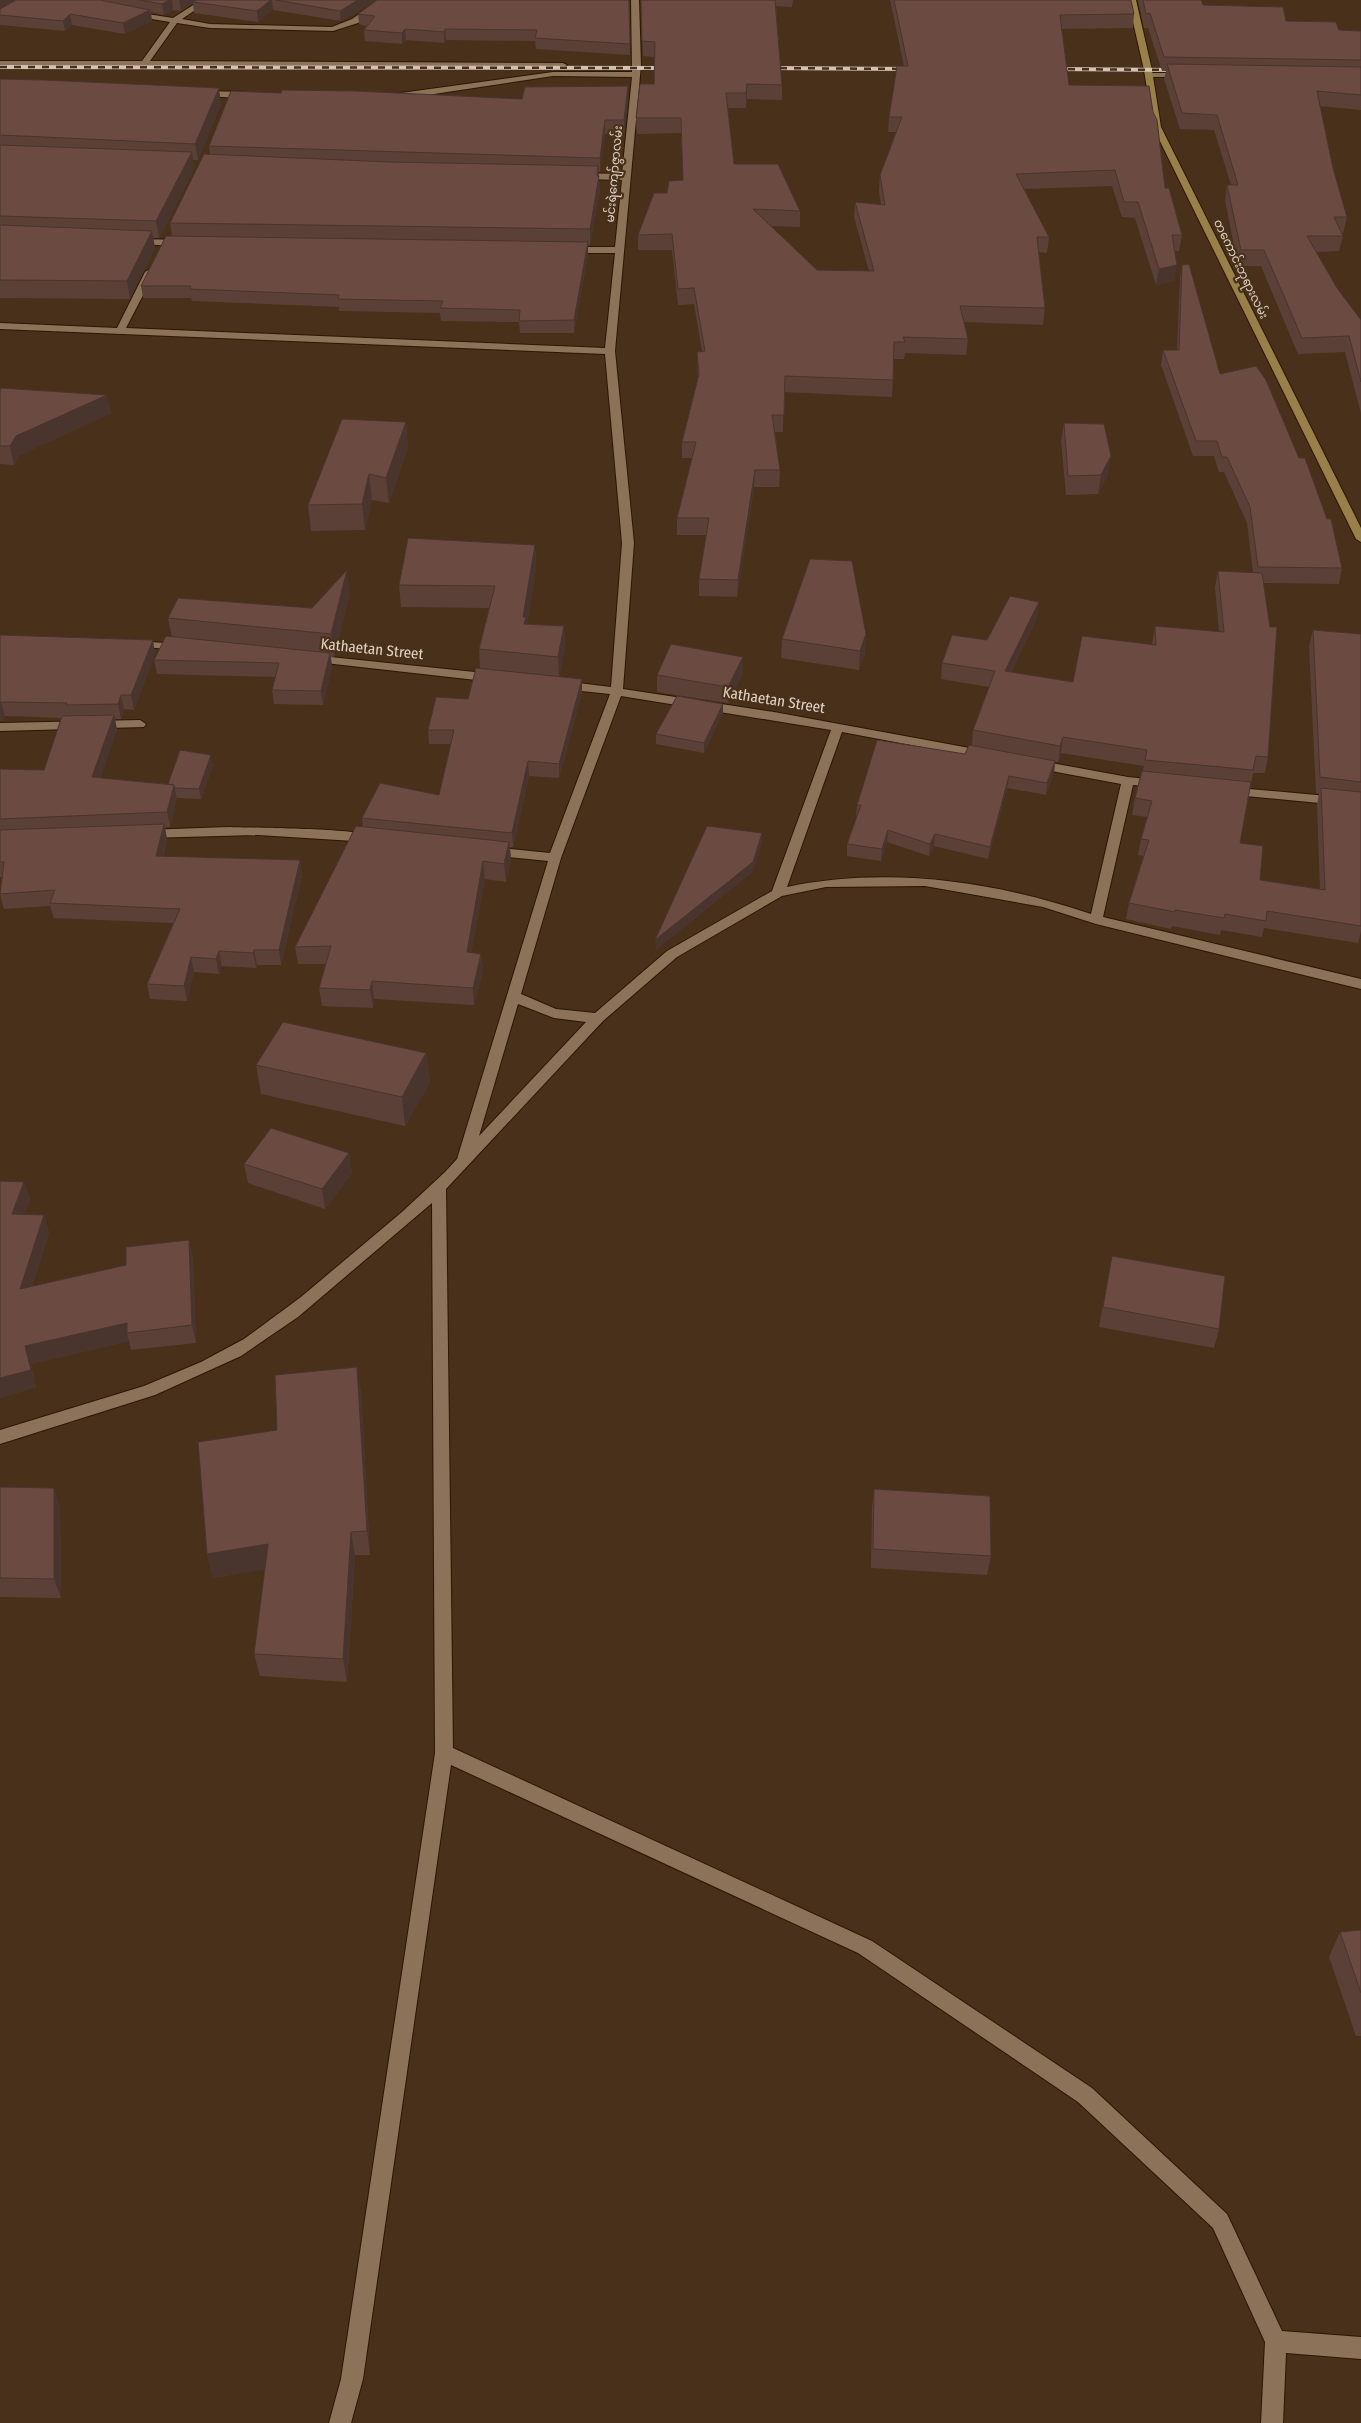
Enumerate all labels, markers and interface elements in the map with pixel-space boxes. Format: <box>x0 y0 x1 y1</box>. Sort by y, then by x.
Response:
street label: မင်းရဲကျော်ဇွာလမ်း <box>601 125 628 223</box>
street label: တကောင်းဘုရားလမ်း <box>1208 216 1273 322</box>
street label: Kathaetan Street <box>320 635 424 663</box>
street label: Kathaetan Street <box>722 683 826 717</box>

